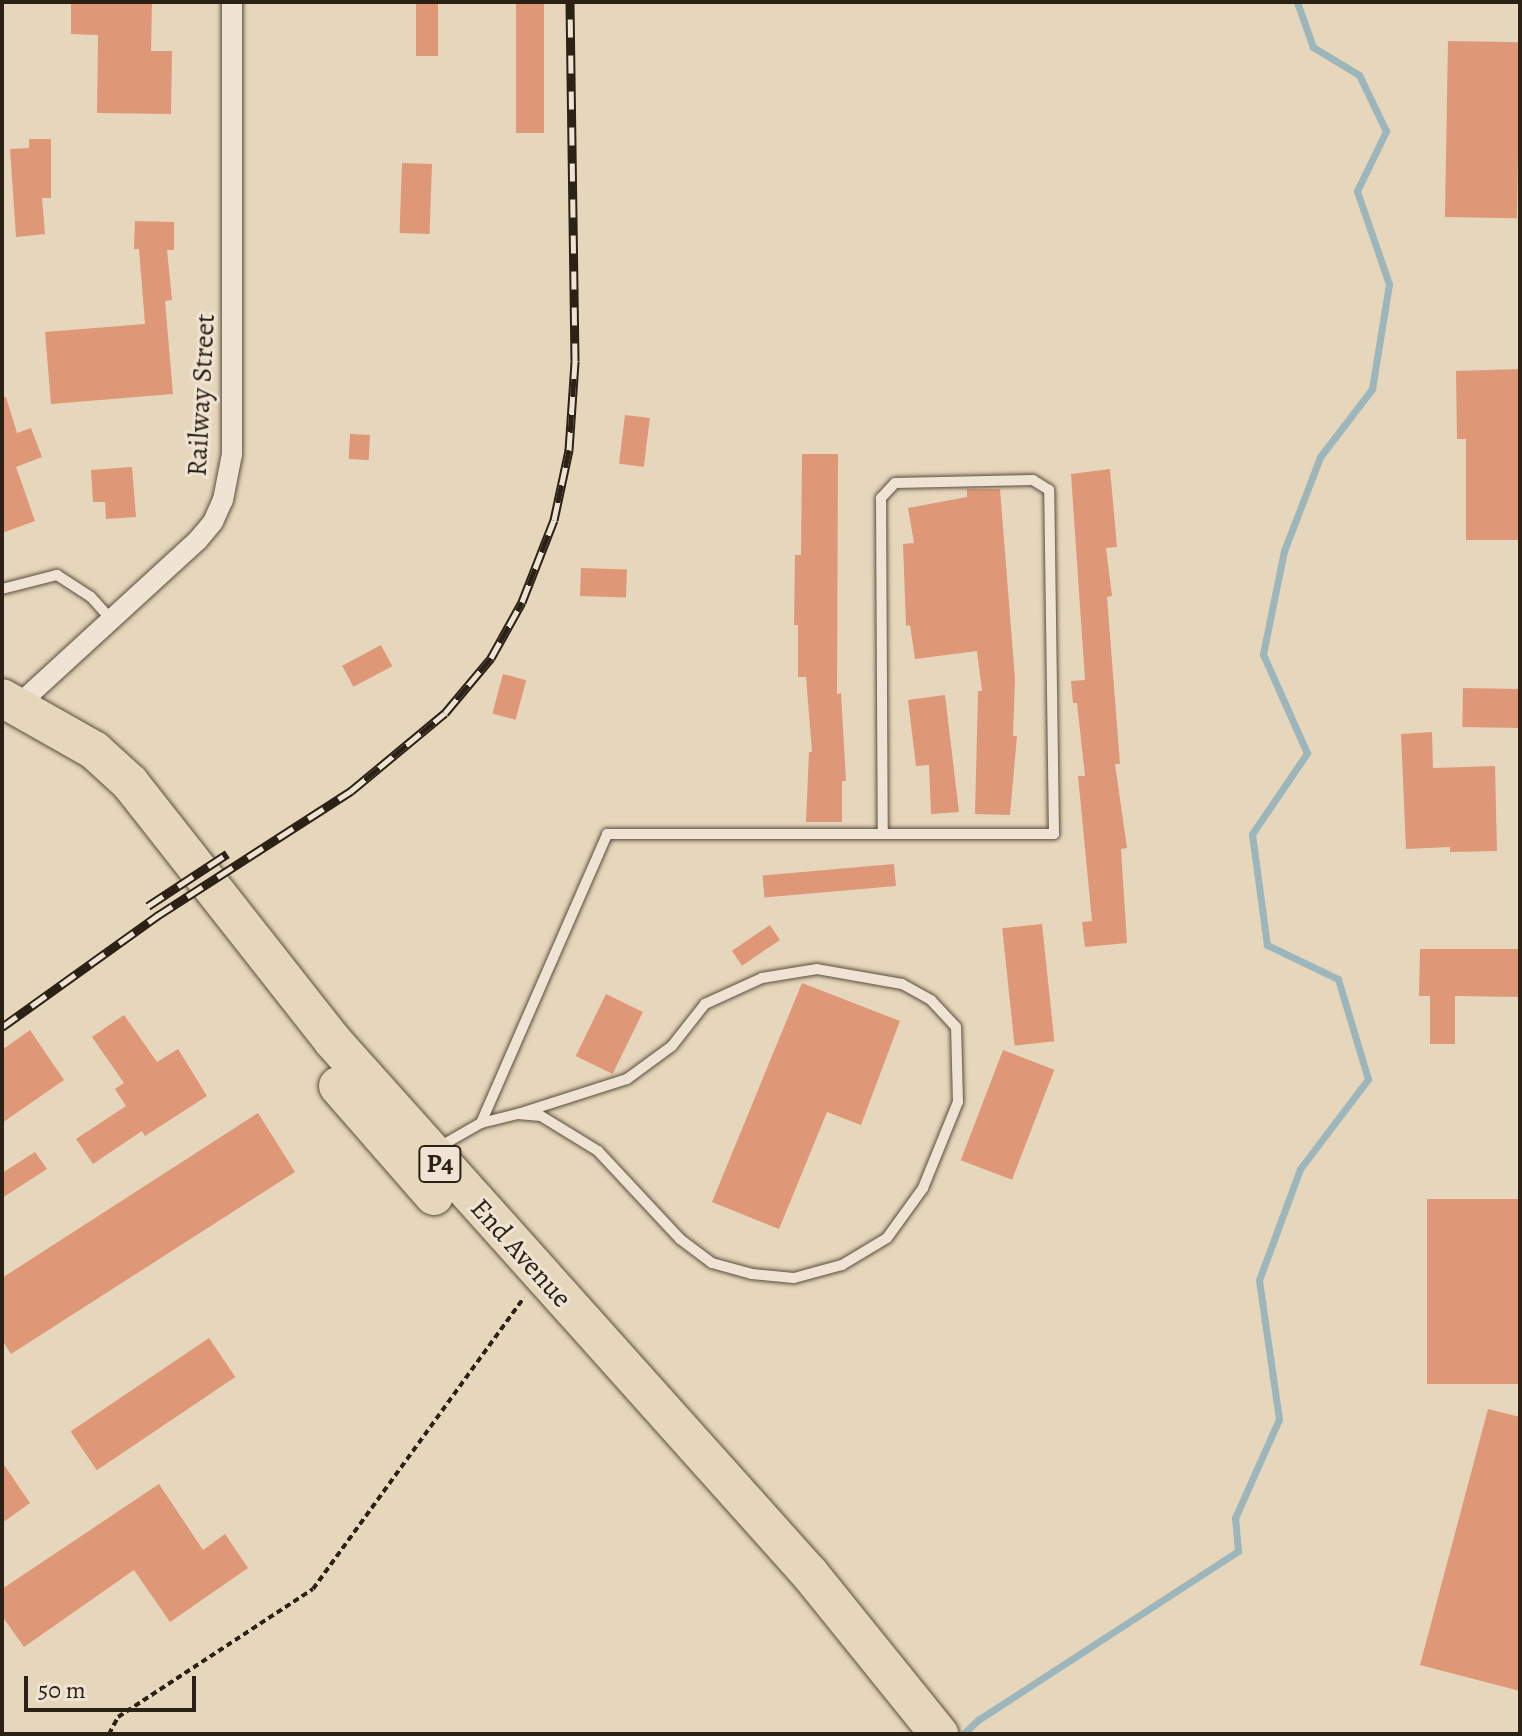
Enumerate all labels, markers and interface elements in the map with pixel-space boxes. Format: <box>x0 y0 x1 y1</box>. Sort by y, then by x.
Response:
street label: Railway Street <box>180 313 222 477</box>
road number: P4 <box>418 1142 462 1186</box>
street label: End Avenue <box>463 1192 579 1314</box>
scale bar <box>28 1660 200 1710</box>
text: 50 m <box>38 1674 86 1706</box>

